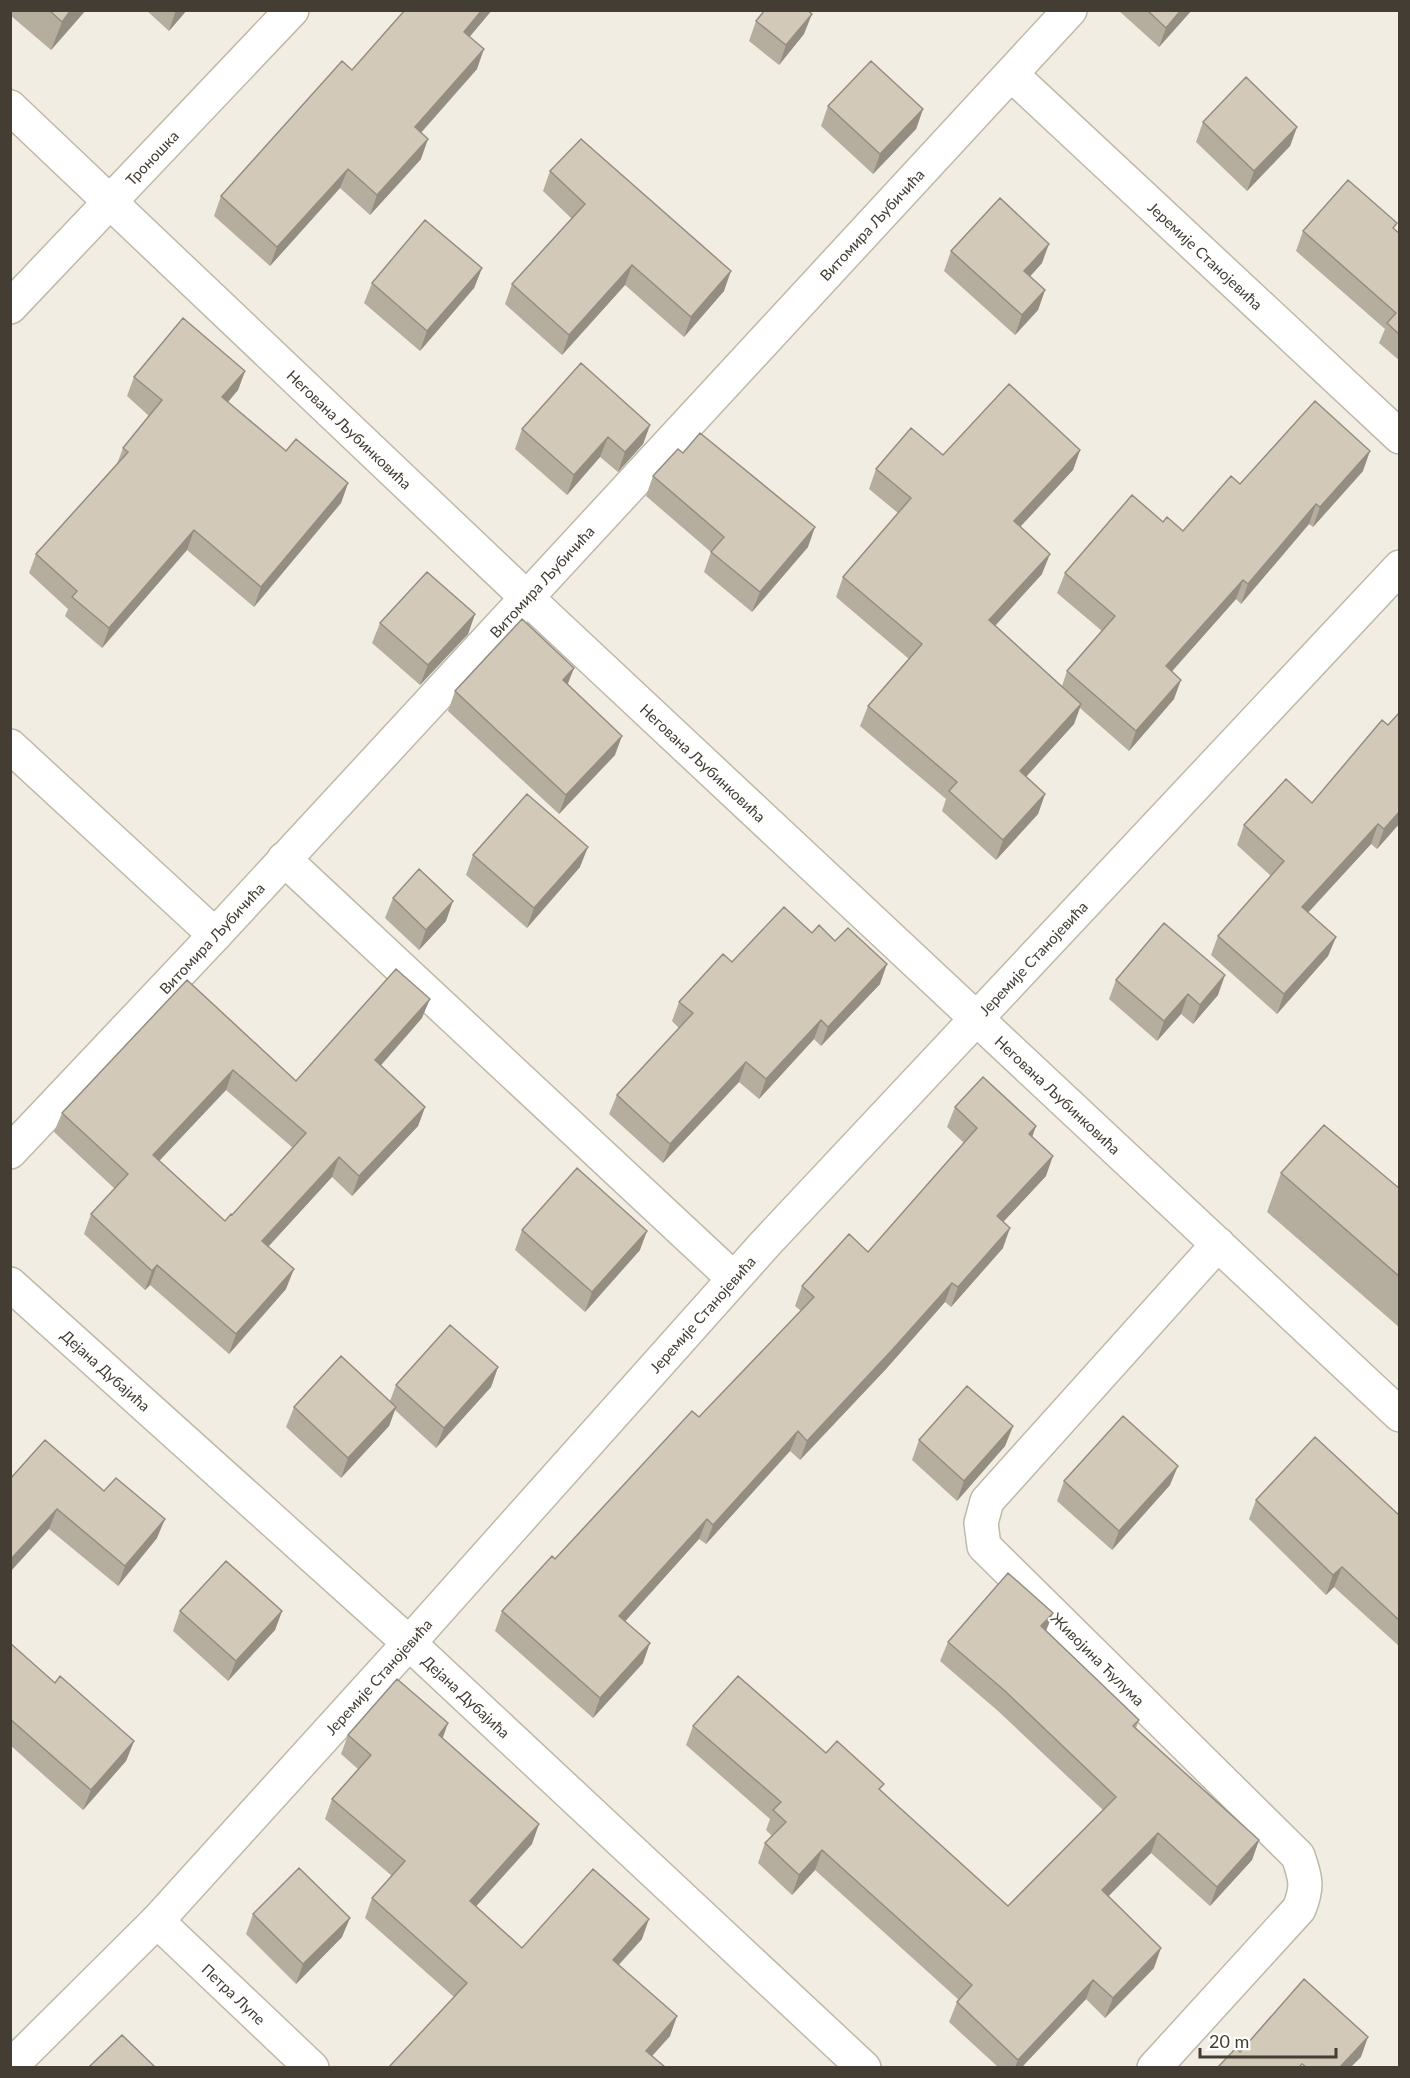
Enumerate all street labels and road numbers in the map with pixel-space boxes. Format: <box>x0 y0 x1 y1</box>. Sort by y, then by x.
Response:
street label: Троношка <box>122 127 182 189</box>
street label: Витомира Љубичића <box>816 165 928 284</box>
street label: Јеремије Станојевића <box>1144 198 1266 313</box>
street label: Негована Љубинковића <box>283 366 415 493</box>
street label: Витомира Љубичића <box>486 522 598 641</box>
street label: Негована Љубинковића <box>637 700 769 826</box>
street label: Витомира Љубичића <box>155 879 268 997</box>
street label: Јеремије Станојевића <box>975 897 1091 1019</box>
street label: Негована Љубинковића <box>991 1032 1124 1158</box>
street label: Јеремије Станојевића <box>646 1252 759 1376</box>
street label: Дејана Дубајића <box>58 1326 154 1415</box>
street label: Живојина Ћулума <box>1048 1609 1148 1709</box>
street label: Јеремије Станојевића <box>321 1615 435 1738</box>
street label: Дејана Дубајића <box>419 1651 514 1742</box>
street label: Петра Лупе <box>198 1960 269 2028</box>

